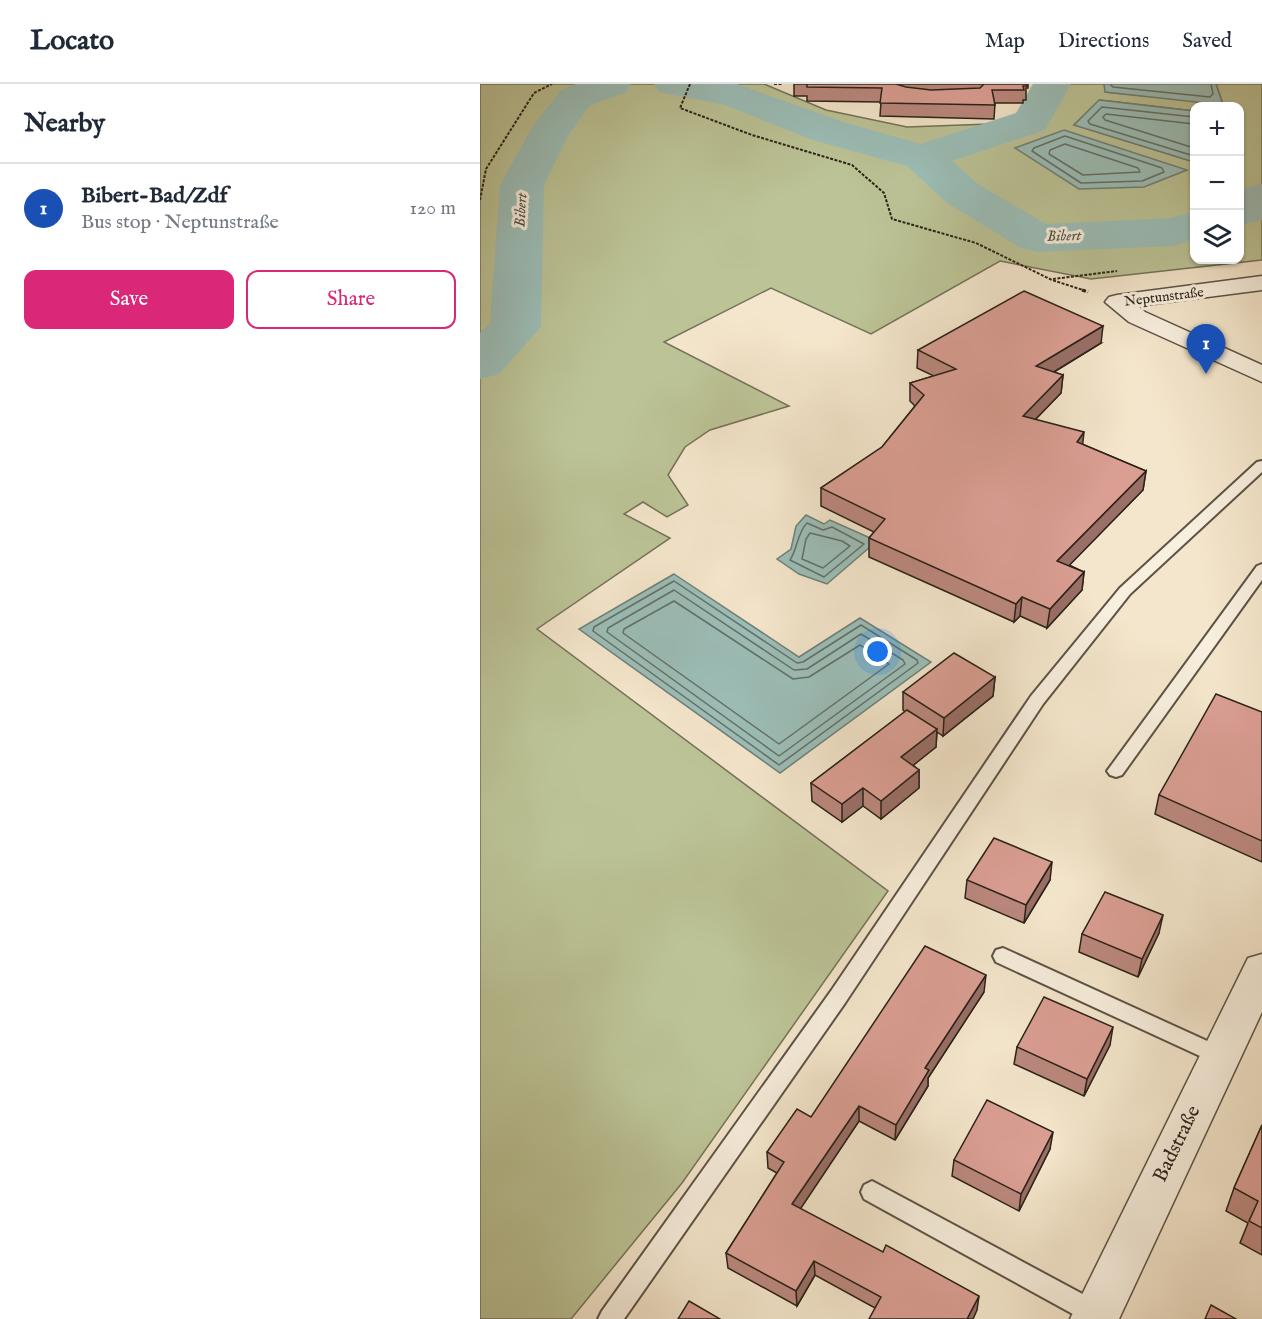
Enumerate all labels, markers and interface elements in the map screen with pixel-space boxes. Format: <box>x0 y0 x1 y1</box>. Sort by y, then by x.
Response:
text: Locato <box>30 24 114 59</box>
text: Map <box>985 28 1025 55</box>
text: Directions <box>1058 28 1149 55</box>
text: Saved <box>1182 28 1232 55</box>
map controls <box>1190 102 1244 264</box>
button: + <box>1190 102 1244 156</box>
text: Nearby <box>24 107 105 140</box>
button: − <box>1190 156 1244 210</box>
text: Bibert-Bad/Zdf <box>81 182 228 210</box>
water label: Bibert <box>511 191 531 228</box>
text: 1 <box>40 196 47 221</box>
text: 120 m <box>410 196 456 221</box>
text: Bus stop · Neptunstraße <box>81 210 279 235</box>
button: layers <box>1190 210 1244 264</box>
water label: Bibert <box>1046 226 1083 246</box>
button: Save <box>24 270 234 329</box>
button: Share <box>246 270 456 329</box>
street label: Neptunstraße <box>1123 283 1205 311</box>
pin: 1 <box>1186 324 1226 374</box>
your location <box>863 637 892 666</box>
street label: Badstraße <box>1148 1102 1206 1186</box>

